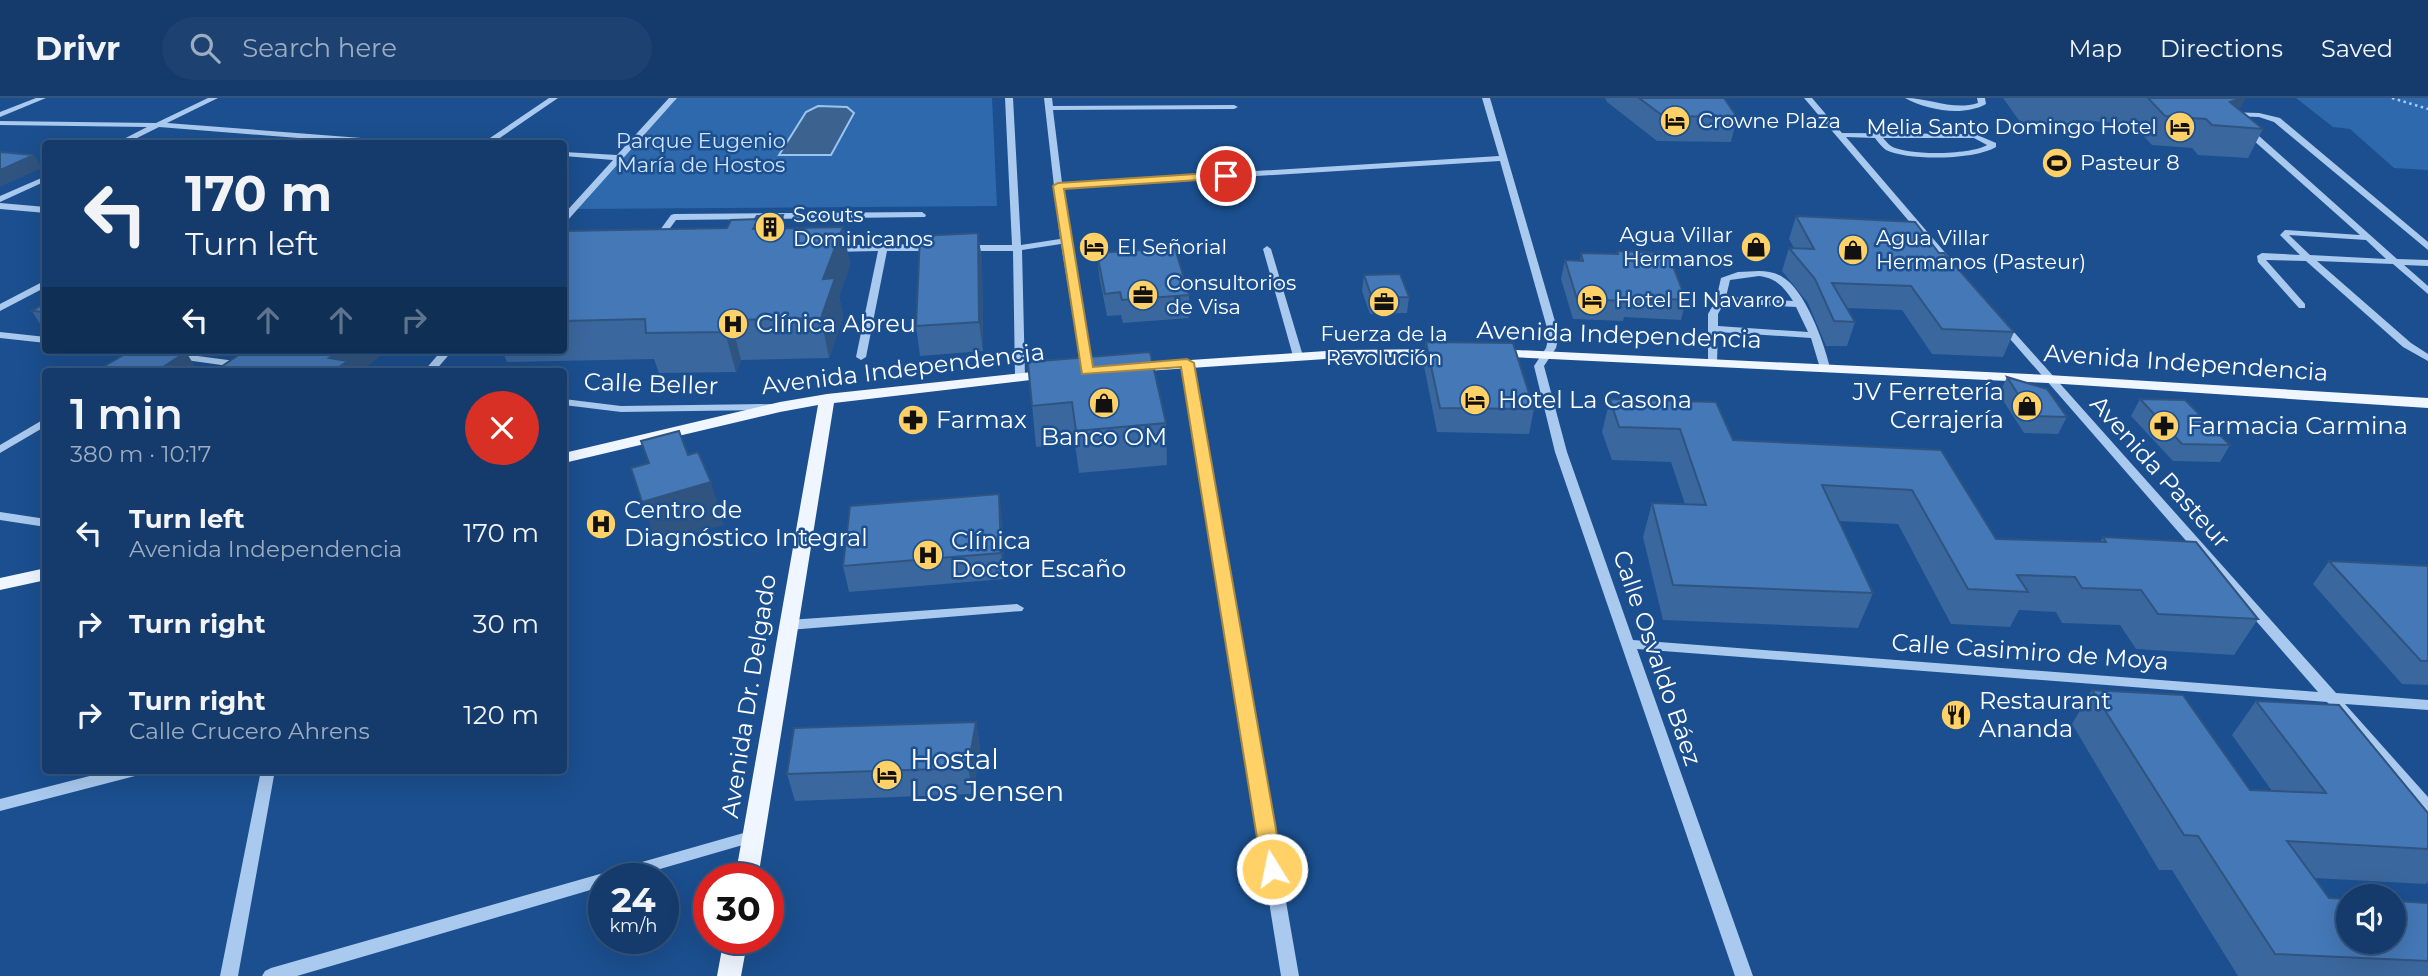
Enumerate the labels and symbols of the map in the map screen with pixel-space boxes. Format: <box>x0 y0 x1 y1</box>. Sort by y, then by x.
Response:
hotel icon: Crowne Plaza <box>1658 104 1692 138</box>
place label: Crowne Plaza <box>1698 108 1841 133</box>
hotel icon: Melia Santo Domingo Hotel <box>2163 110 2197 144</box>
place label: Melia Santo Domingo Hotel <box>1866 114 2157 139</box>
park label: Parque Eugenio María de Hostos <box>616 128 786 177</box>
pin <box>1196 146 1256 206</box>
sports icon: Pasteur 8 <box>2040 146 2074 180</box>
place label: Pasteur 8 <box>2080 150 2180 175</box>
place label: Scouts Dominicanos <box>793 202 933 251</box>
building icon: Scouts Dominicanos <box>753 210 787 244</box>
place label: Agua Villar Hermanos <box>1620 222 1733 271</box>
place label: Agua Villar Hermanos (Pasteur) <box>1876 225 2086 274</box>
hotel icon: El Señorial <box>1077 230 1111 264</box>
shop icon: Agua Villar Hermanos <box>1739 230 1773 264</box>
shop icon: Agua Villar Hermanos (Pasteur) <box>1836 233 1870 267</box>
place label: El Señorial <box>1117 234 1227 259</box>
place label: Consultorios de Visa <box>1166 270 1296 319</box>
office icon: Consultorios de Visa <box>1126 278 1160 312</box>
hotel icon: Hotel El Navarro <box>1575 283 1609 317</box>
office icon: Fuerza de la Revolución <box>1367 285 1401 319</box>
place label: Hotel El Navarro <box>1615 287 1785 312</box>
hospital icon: Clínica Abreu <box>716 307 750 341</box>
place label: Clínica Abreu <box>756 309 916 338</box>
street label: Avenida Independencia <box>1476 315 1762 354</box>
place label: Fuerza de la Revolución <box>1320 321 1448 370</box>
street label: Avenida Independencia <box>760 337 1046 400</box>
street label: Avenida Independencia <box>2043 338 2329 387</box>
street label: Calle Beller <box>583 367 719 400</box>
place label: JV Ferretería Cerrajería <box>1852 377 2004 434</box>
hotel icon: Hotel La Casona <box>1458 383 1492 417</box>
place label: Hotel La Casona <box>1498 385 1692 414</box>
shop icon: Banco OM <box>1087 386 1121 420</box>
shop icon: JV Ferretería Cerrajería <box>2010 389 2044 423</box>
street label: Avenida Pasteur <box>2084 389 2237 554</box>
pharmacy icon: Farmax <box>896 403 930 437</box>
place label: Farmax <box>936 405 1027 434</box>
pharmacy icon: Farmacia Carmina <box>2147 409 2181 443</box>
place label: Farmacia Carmina <box>2187 411 2408 440</box>
place label: Banco OM <box>1041 422 1167 451</box>
place label: Centro de Diagnóstico Integral <box>624 495 868 552</box>
hospital icon: Centro de Diagnóstico Integral <box>584 507 618 541</box>
place label: Clínica Doctor Escaño <box>951 526 1126 583</box>
hospital icon: Clínica Doctor Escaño <box>911 538 945 572</box>
street label: Calle Osvaldo Báez <box>1607 546 1708 769</box>
street label: Avenida Dr. Delgado <box>715 572 782 820</box>
street label: Calle Casimiro de Moya <box>1890 627 2170 676</box>
place label: Restaurant Ananda <box>1979 686 2111 743</box>
restaurant icon: Restaurant Ananda <box>1939 698 1973 732</box>
place label: Hostal Los Jensen <box>910 742 1064 808</box>
hotel icon: Hostal Los Jensen <box>870 758 904 792</box>
position arrow <box>1235 832 1309 906</box>
speed limit sign: 30 <box>693 863 784 954</box>

